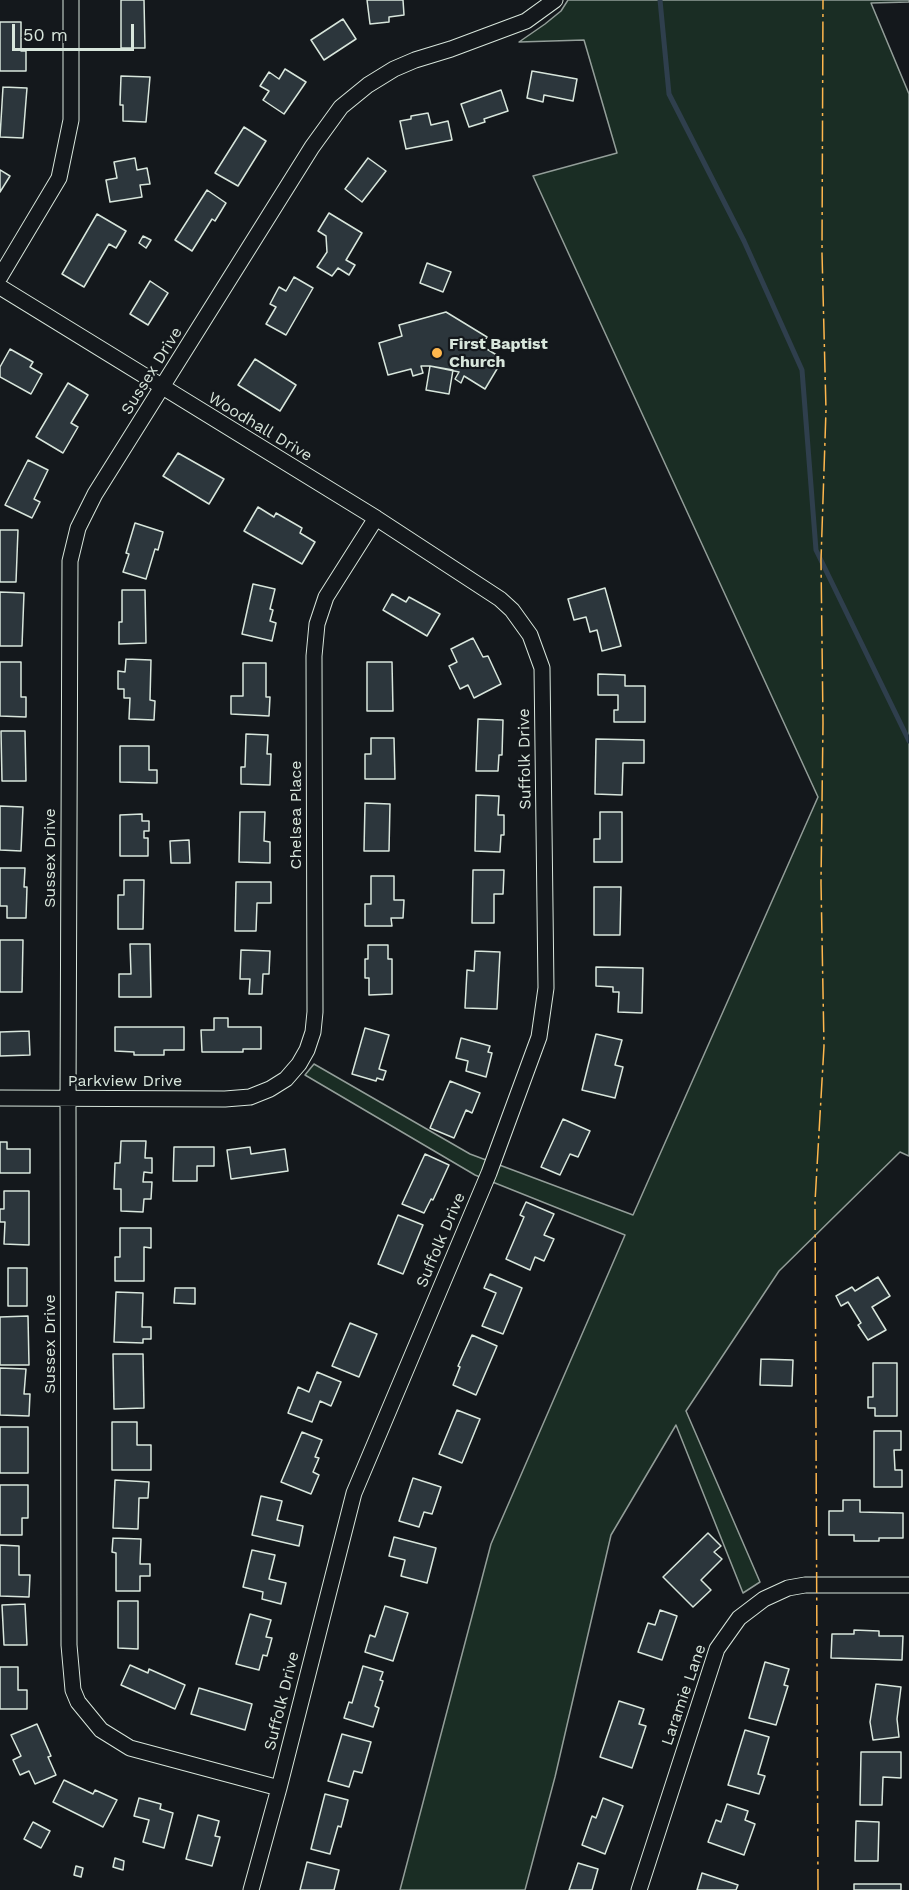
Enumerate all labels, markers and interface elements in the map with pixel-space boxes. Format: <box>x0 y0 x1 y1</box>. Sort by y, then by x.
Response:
scale bar <box>15 12 136 50</box>
text: 50 m <box>23 24 68 45</box>
street label: Sussex Drive <box>117 324 187 418</box>
place label: First Baptist Church <box>449 334 548 372</box>
marker: First Baptist Church <box>430 346 444 360</box>
street label: Woodhall Drive <box>204 388 316 466</box>
street label: Suffolk Drive <box>515 708 535 810</box>
street label: Chelsea Place <box>286 760 306 870</box>
street label: Sussex Drive <box>40 808 60 908</box>
street label: Parkview Drive <box>68 1071 182 1091</box>
street label: Suffolk Drive <box>412 1190 470 1290</box>
street label: Sussex Drive <box>40 1294 60 1394</box>
street label: Laramie Lane <box>658 1642 710 1748</box>
street label: Suffolk Drive <box>260 1650 304 1752</box>

